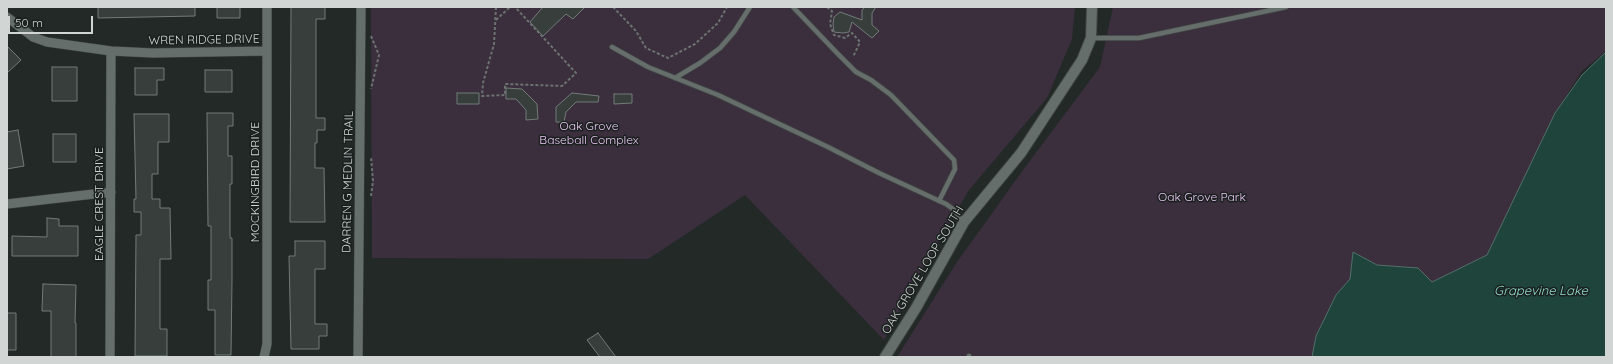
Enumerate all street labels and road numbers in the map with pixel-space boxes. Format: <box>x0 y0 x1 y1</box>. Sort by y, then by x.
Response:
street label: WREN RIDGE DRIVE <box>148 32 260 48</box>
street label: DARREN G MEDLIN TRAIL <box>340 111 356 253</box>
street label: MOCKINGBIRD DRIVE <box>248 122 262 242</box>
street label: EAGLE CREST DRIVE <box>92 147 106 261</box>
street label: OAK GROVE LOOP SOUTH <box>879 203 967 337</box>

